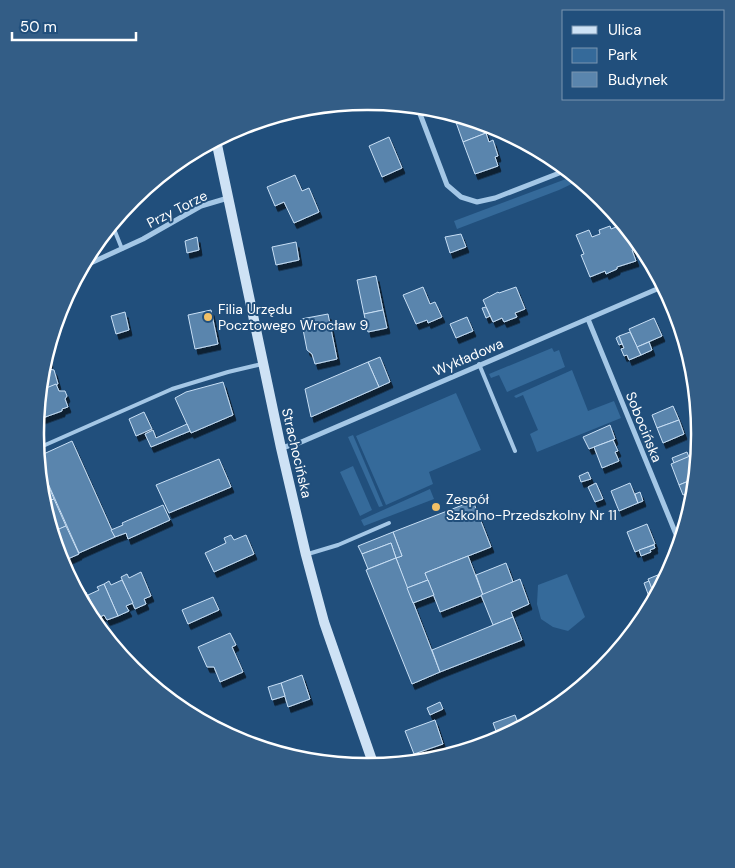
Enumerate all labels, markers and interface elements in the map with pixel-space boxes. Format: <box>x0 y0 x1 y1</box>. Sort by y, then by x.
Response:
scale bar <box>12 10 136 42</box>
legend <box>562 10 725 100</box>
text: 50 m <box>20 17 57 37</box>
text: Ulica <box>608 20 642 40</box>
text: Park <box>608 45 638 65</box>
text: Budynek <box>608 70 669 90</box>
street label: Przy Torze <box>144 186 210 232</box>
place label: Filia Urzędu Pocztowego Wrocław 9 <box>218 300 369 334</box>
marker: Filia Urzędu Pocztowego Wrocław 9 <box>202 311 214 323</box>
street label: Wykładowa <box>430 334 506 380</box>
street label: Sobocińska <box>622 389 666 465</box>
street label: Strachocińska <box>278 406 316 500</box>
place label: Zespół Szkolno-Przedszkolny Nr 11 <box>446 490 617 524</box>
marker: Zespół Szkolno-Przedszkolny Nr 11 <box>430 501 442 513</box>

